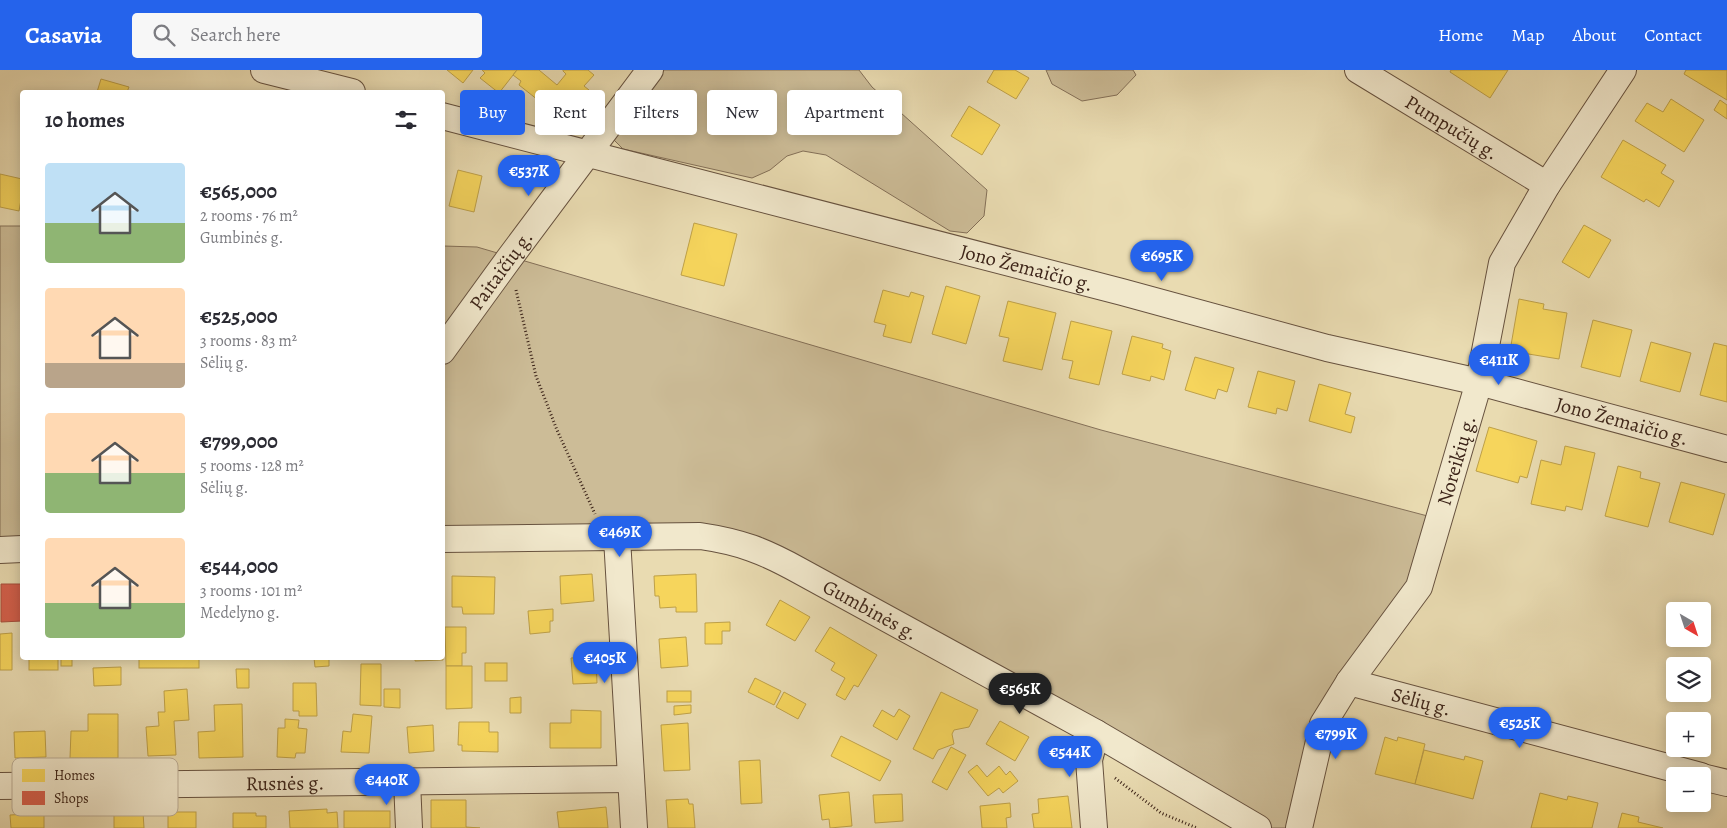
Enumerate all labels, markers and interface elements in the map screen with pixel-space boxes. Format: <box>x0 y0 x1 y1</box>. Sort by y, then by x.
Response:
search box <box>132 13 482 58</box>
text: Casavia <box>25 19 102 51</box>
icon: search <box>150 21 178 49</box>
text: Search here <box>190 22 281 48</box>
text: Home <box>1438 23 1483 47</box>
text: Map <box>1511 23 1544 47</box>
text: About <box>1572 23 1616 47</box>
text: Contact <box>1644 23 1702 47</box>
street label: Pumpučių g. <box>1400 89 1504 166</box>
chip: Buy <box>460 90 525 135</box>
chip: Rent <box>535 90 605 135</box>
chip: Filters <box>615 90 697 135</box>
chip: New <box>707 90 777 135</box>
chip: Apartment <box>787 90 902 135</box>
text: 10 homes <box>45 106 125 134</box>
icon: filters <box>392 106 420 134</box>
pin: €537K <box>494 154 564 197</box>
text: €537K <box>509 160 549 182</box>
text: €565,000 <box>200 177 277 205</box>
icon: home <box>85 183 145 243</box>
text: 2 rooms · 76 m² <box>200 205 298 227</box>
street label: Paitaičių g. <box>463 225 539 316</box>
text: Gumbinės g. <box>200 227 283 249</box>
street label: Jono Žemaičio g. <box>957 238 1096 298</box>
pin: €695K <box>1127 240 1197 282</box>
text: €695K <box>1141 245 1183 267</box>
text: €525,000 <box>200 302 277 330</box>
icon: home <box>85 308 145 368</box>
text: 3 rooms · 83 m² <box>200 330 297 352</box>
pin: €411K <box>1464 344 1534 386</box>
text: €411K <box>1480 349 1518 371</box>
text: Sėlių g. <box>200 352 248 374</box>
street label: Jono Žemaičio g. <box>1553 390 1691 452</box>
street label: Noreikių g. <box>1431 412 1482 509</box>
text: €799,000 <box>200 427 278 455</box>
icon: home <box>85 433 145 493</box>
text: 5 rooms · 128 m² <box>200 455 304 477</box>
text: Sėlių g. <box>200 477 248 499</box>
pin: €469K <box>585 516 655 558</box>
text: €469K <box>599 521 641 543</box>
text: €544,000 <box>200 552 278 580</box>
icon: home <box>85 558 145 618</box>
street label: Gumbinės g. <box>818 573 922 647</box>
text: 3 rooms · 101 m² <box>200 580 302 602</box>
text: Medelyno g. <box>200 602 280 624</box>
north arrow <box>1666 602 1711 648</box>
map controls <box>1666 602 1711 812</box>
pin: €405K <box>570 642 640 684</box>
text: €405K <box>584 647 626 669</box>
button: layers <box>1666 657 1711 702</box>
pin: €565K <box>985 672 1055 715</box>
text: €565K <box>1000 678 1040 700</box>
street label: Sėlių g. <box>1389 681 1454 723</box>
pin: €525K <box>1485 706 1555 749</box>
text: €525K <box>1499 712 1541 734</box>
button: + <box>1666 712 1711 757</box>
pin: €799K <box>1301 718 1371 760</box>
text: €799K <box>1315 723 1357 745</box>
pin: €544K <box>1035 736 1105 778</box>
text: €544K <box>1049 741 1091 763</box>
legend <box>12 758 178 816</box>
pin: €440K <box>352 764 422 806</box>
text: Homes <box>54 766 95 785</box>
button: − <box>1666 767 1711 812</box>
street label: Rusnės g. <box>246 769 324 797</box>
text: €440K <box>366 769 408 791</box>
text: Shops <box>54 789 89 808</box>

